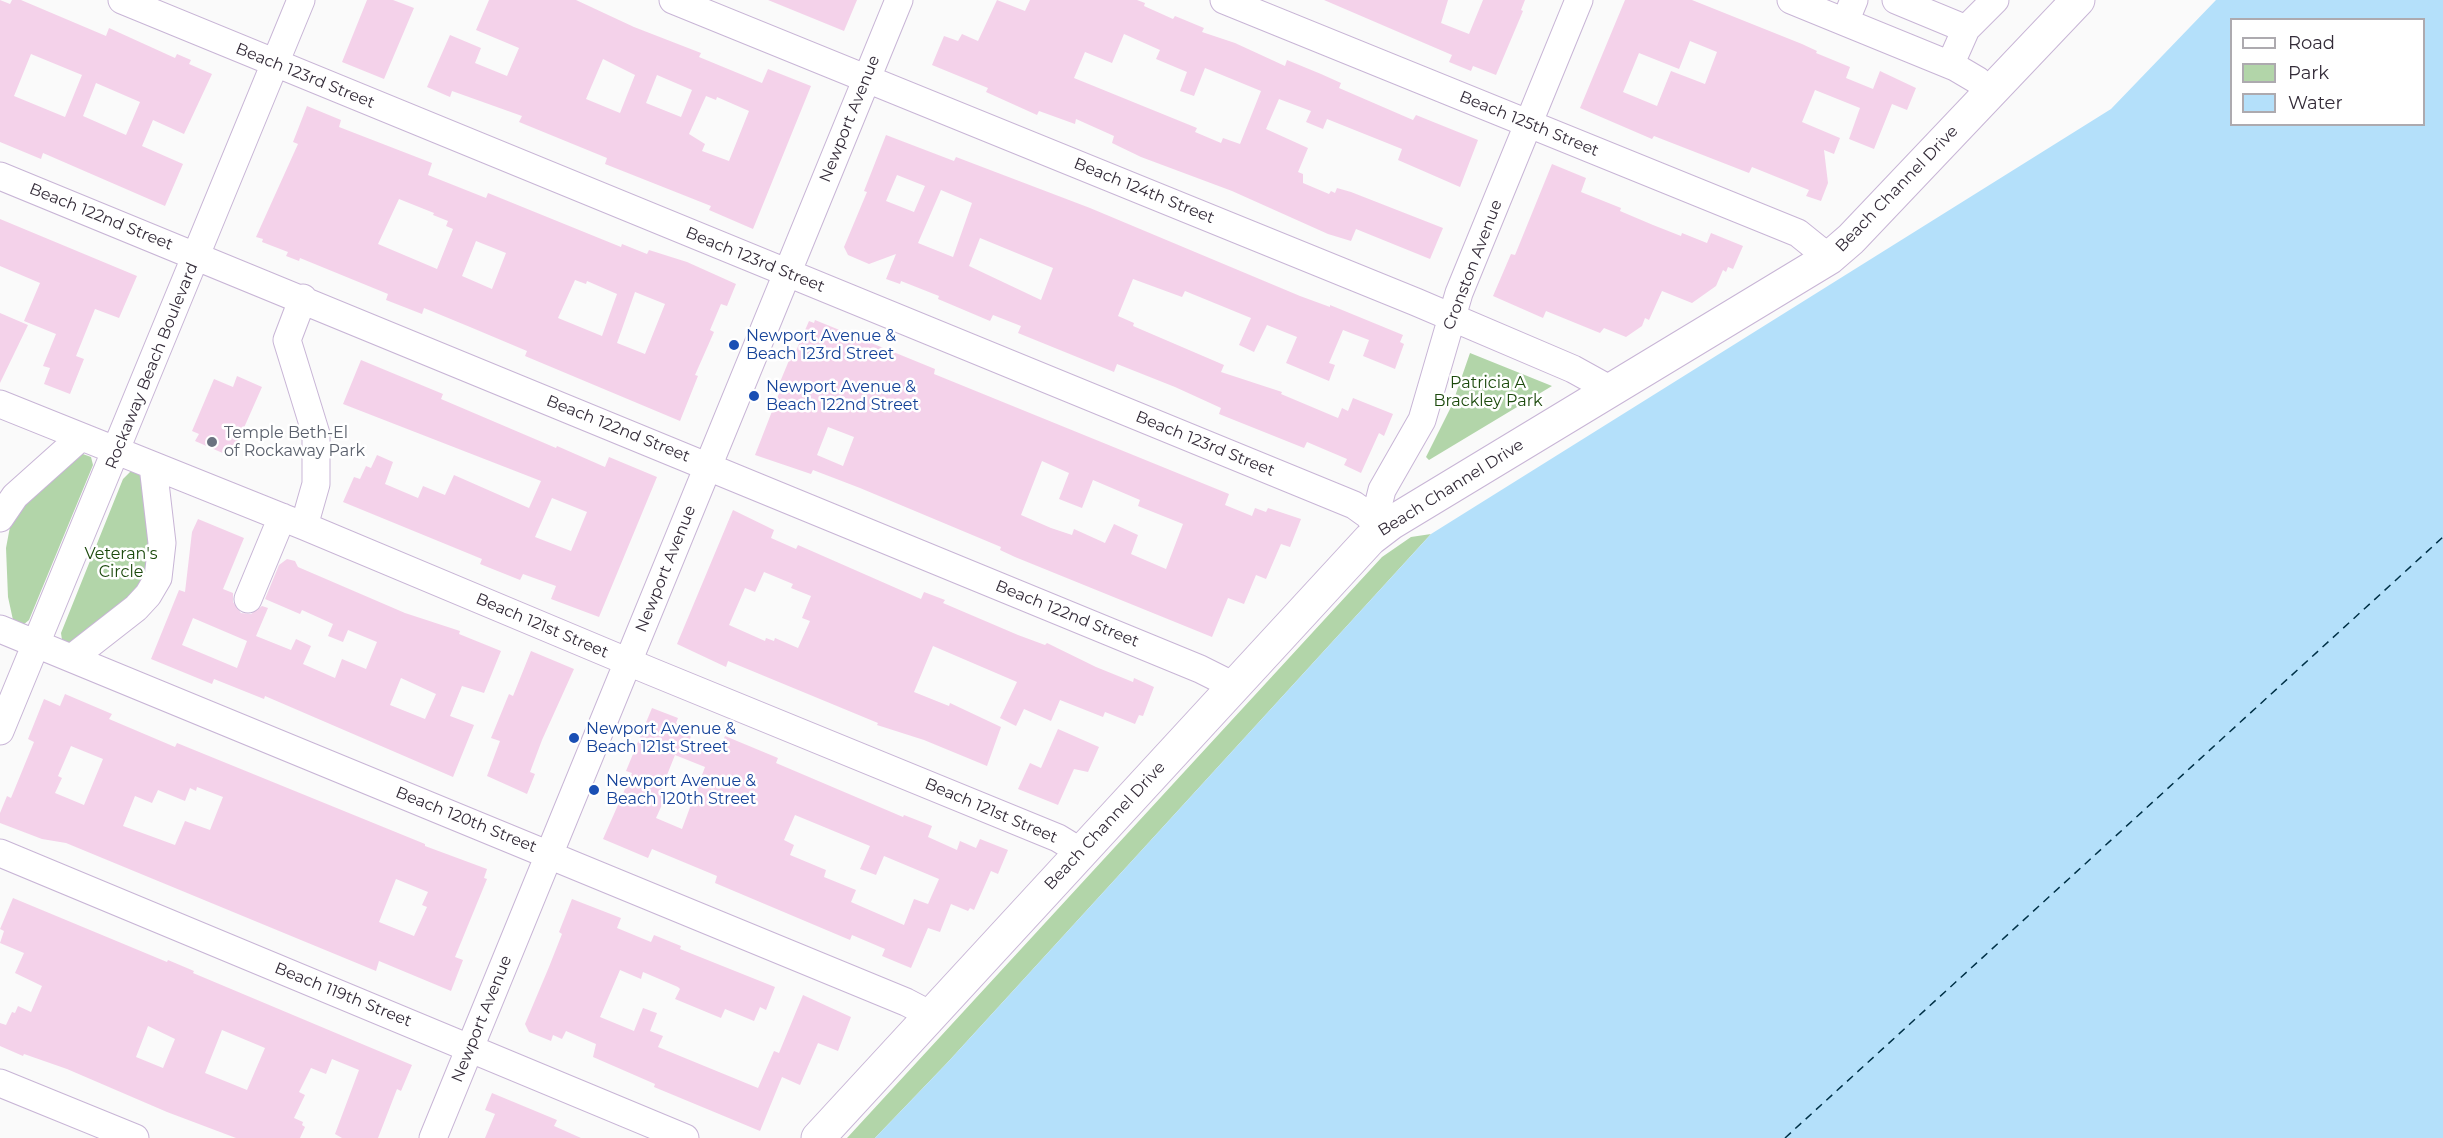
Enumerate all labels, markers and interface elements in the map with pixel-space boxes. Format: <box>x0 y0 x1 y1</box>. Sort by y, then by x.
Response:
legend <box>2230 18 2425 126</box>
text: Road <box>2288 32 2335 54</box>
street label: Beach 123rd Street <box>233 39 377 113</box>
street label: Newport Avenue <box>816 53 884 185</box>
text: Park <box>2288 62 2329 84</box>
street label: Beach 125th Street <box>1457 87 1601 161</box>
text: Water <box>2288 92 2343 114</box>
street label: Beach Channel Drive <box>1832 122 1962 256</box>
street label: Beach 124th Street <box>1071 154 1217 228</box>
street label: Beach 122nd Street <box>26 179 176 255</box>
street label: Cronston Avenue <box>1439 197 1507 333</box>
street label: Beach 123rd Street <box>683 223 827 297</box>
street label: Rockaway Beach Boulevard <box>102 260 202 472</box>
place label: Newport Avenue & Beach 123rd Street <box>746 326 896 364</box>
marker: Newport Avenue & Beach 123rd Street <box>727 338 741 352</box>
park label: Patricia A Brackley Park <box>1434 373 1542 411</box>
place label: Newport Avenue & Beach 122nd Street <box>766 377 919 415</box>
marker: Newport Avenue & Beach 122nd Street <box>747 389 761 403</box>
street label: Beach 122nd Street <box>543 391 693 467</box>
street label: Beach 123rd Street <box>1133 407 1277 481</box>
place label: Temple Beth-El of Rockaway Park <box>224 423 365 461</box>
marker: Temple Beth-El of Rockaway Park <box>205 435 219 449</box>
street label: Beach Channel Drive <box>1375 435 1527 541</box>
street label: Newport Avenue <box>632 503 700 635</box>
park label: Veteran's Circle <box>85 544 157 582</box>
street label: Beach 122nd Street <box>992 576 1142 652</box>
street label: Beach 121st Street <box>473 589 611 663</box>
place label: Newport Avenue & Beach 121st Street <box>586 719 736 757</box>
marker: Newport Avenue & Beach 121st Street <box>567 731 581 745</box>
street label: Beach Channel Drive <box>1041 758 1169 894</box>
place label: Newport Avenue & Beach 120th Street <box>606 771 756 809</box>
street label: Beach 121st Street <box>922 774 1060 848</box>
street label: Beach 120th Street <box>393 783 539 857</box>
marker: Newport Avenue & Beach 120th Street <box>587 783 601 797</box>
street label: Newport Avenue <box>448 953 516 1085</box>
street label: Beach 119th Street <box>272 959 414 1031</box>

